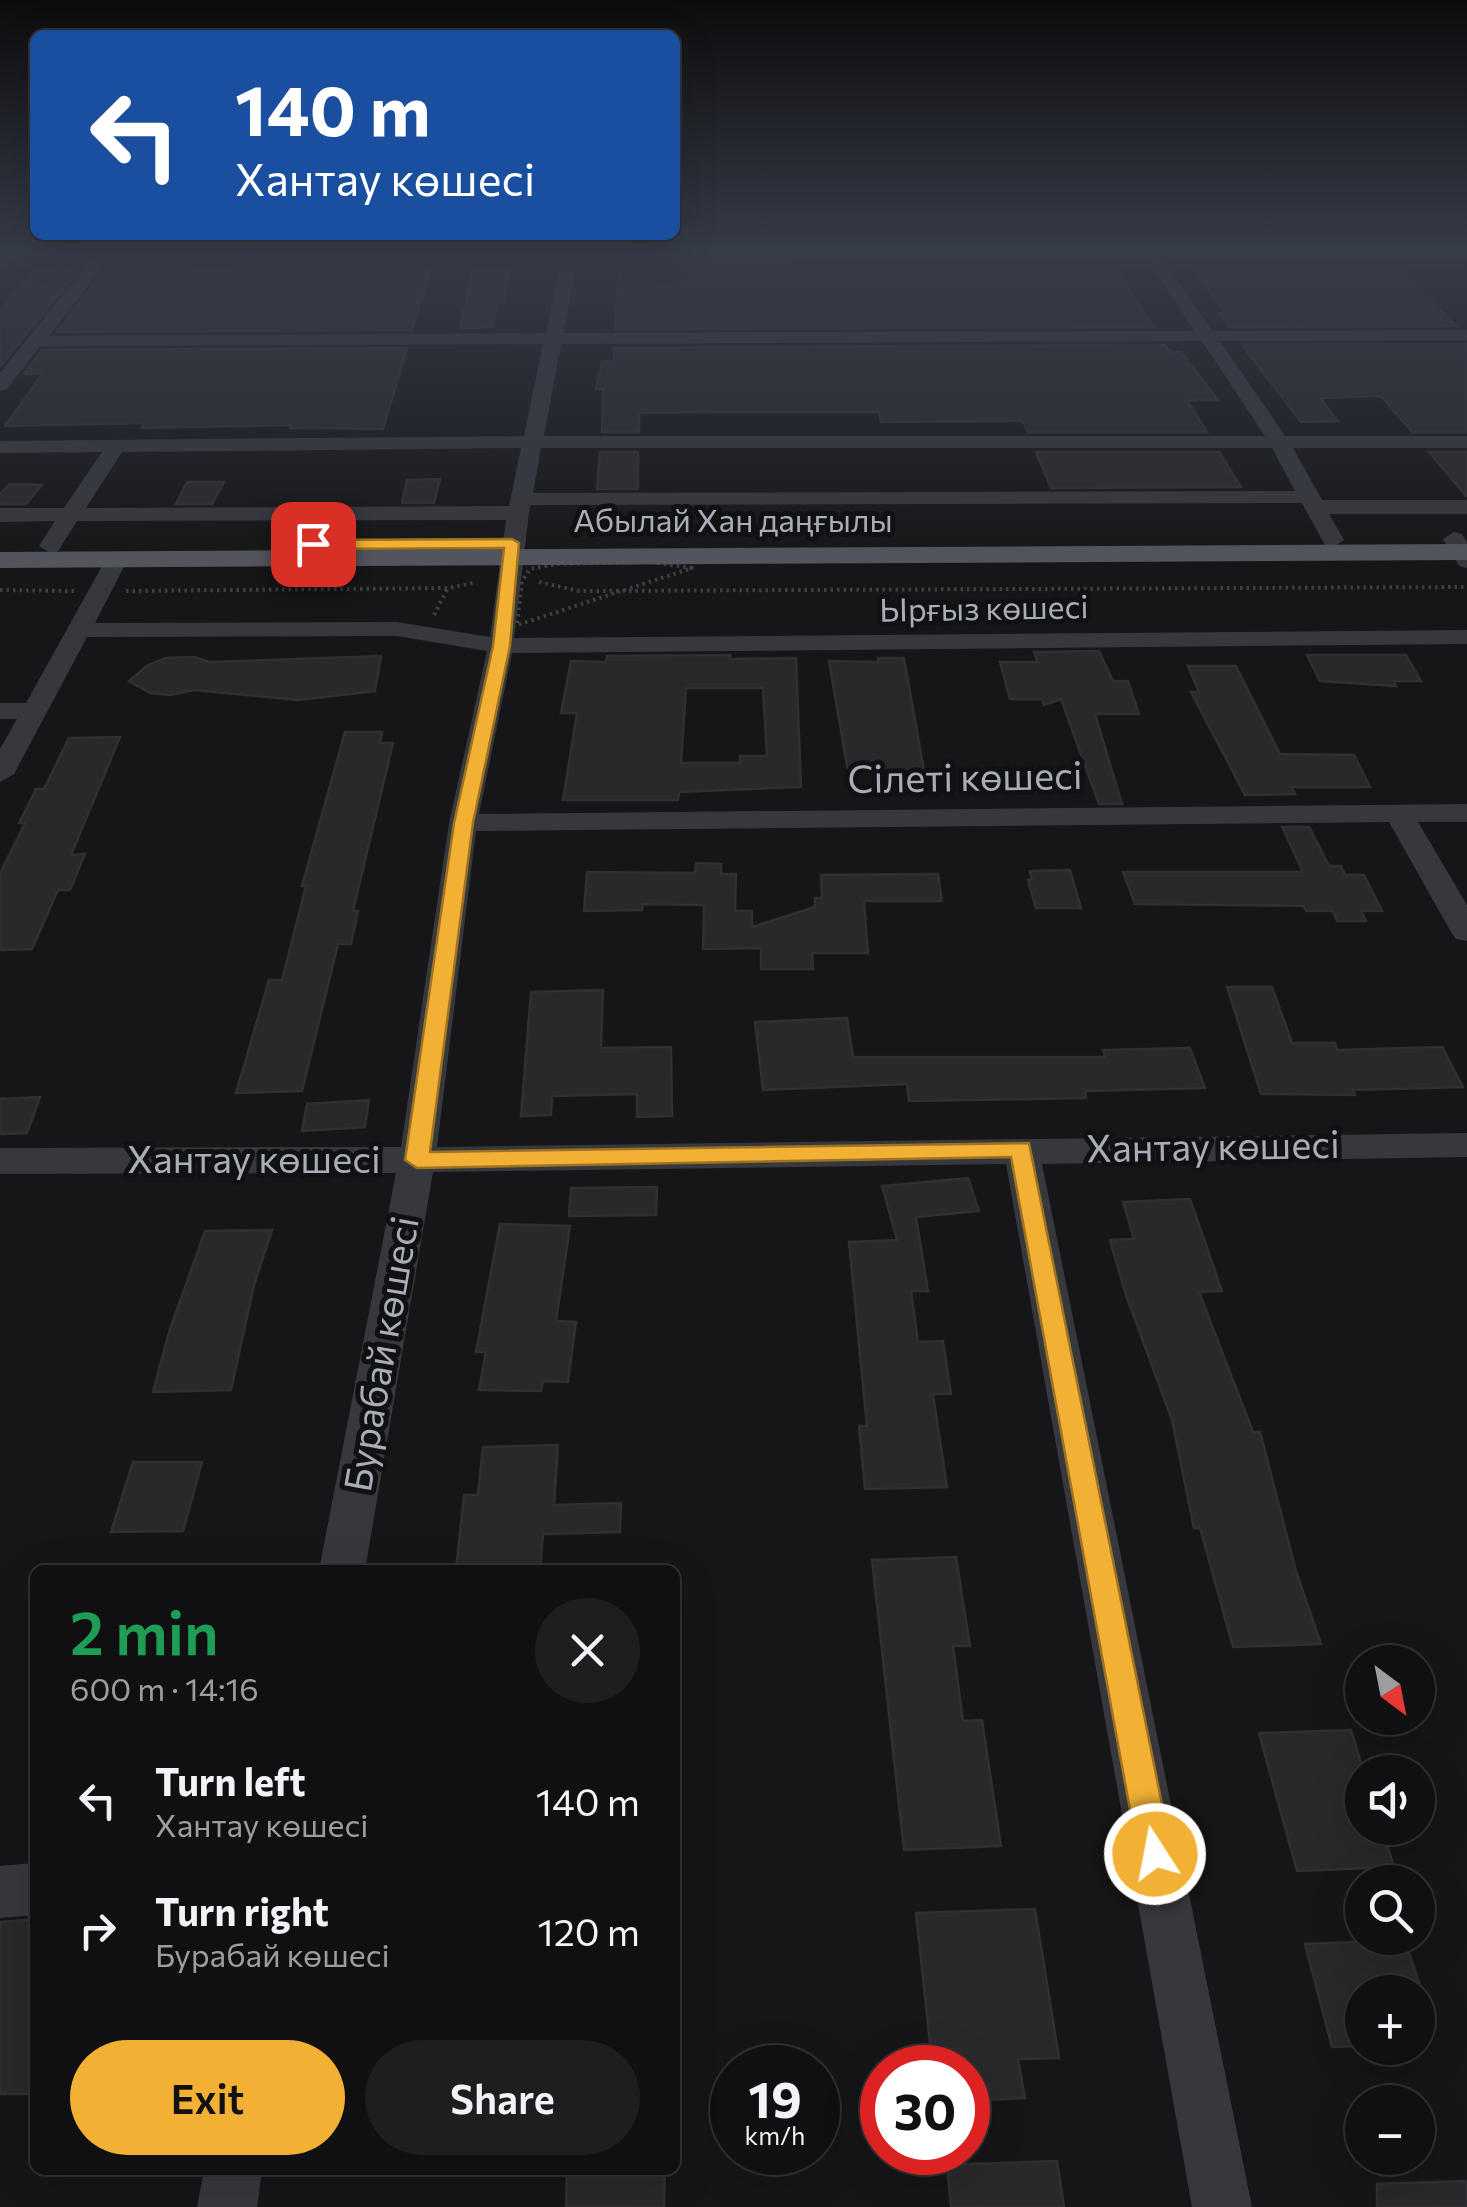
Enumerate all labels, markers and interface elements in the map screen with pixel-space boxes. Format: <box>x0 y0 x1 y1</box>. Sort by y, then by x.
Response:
text: 140 m <box>235 65 431 150</box>
icon: left <box>70 70 200 200</box>
text: Хантау көшесі <box>235 150 535 205</box>
street label: Абылай Хан даңғылы <box>573 499 893 539</box>
pin <box>271 502 356 587</box>
icon: arrive <box>286 517 341 572</box>
street label: Ырғыз көшесі <box>879 585 1089 629</box>
street label: Сілеті көшесі <box>847 750 1083 801</box>
street label: Хантау көшесі <box>1086 1119 1340 1170</box>
street label: Хантау көшесі <box>127 1134 381 1181</box>
street label: Бурабай көшесі <box>332 1212 427 1495</box>
text: 2 min <box>70 1594 219 1667</box>
button: close <box>535 1598 640 1703</box>
north arrow <box>1345 1645 1435 1735</box>
map controls <box>1345 1645 1435 2175</box>
text: 600 m · 14:16 <box>70 1668 259 1708</box>
button: sound <box>1345 1755 1435 1845</box>
text: Turn left <box>155 1757 306 1804</box>
icon: left <box>70 1773 125 1828</box>
text: 140 m <box>536 1777 640 1824</box>
position arrow <box>1103 1802 1207 1906</box>
text: Хантау көшесі <box>155 1804 369 1844</box>
button: search <box>1345 1865 1435 1955</box>
text: Turn right <box>155 1887 329 1934</box>
icon: right <box>70 1903 125 1958</box>
text: 120 m <box>538 1907 640 1954</box>
text: Бурабай көшесі <box>155 1934 390 1974</box>
button: + <box>1345 1975 1435 2065</box>
button: Exit <box>70 2040 345 2155</box>
button: Share <box>365 2040 640 2155</box>
speed limit sign: 30 <box>860 2045 990 2175</box>
text: 19 <box>748 2067 802 2128</box>
button: − <box>1345 2085 1435 2175</box>
text: km/h <box>745 2120 805 2150</box>

